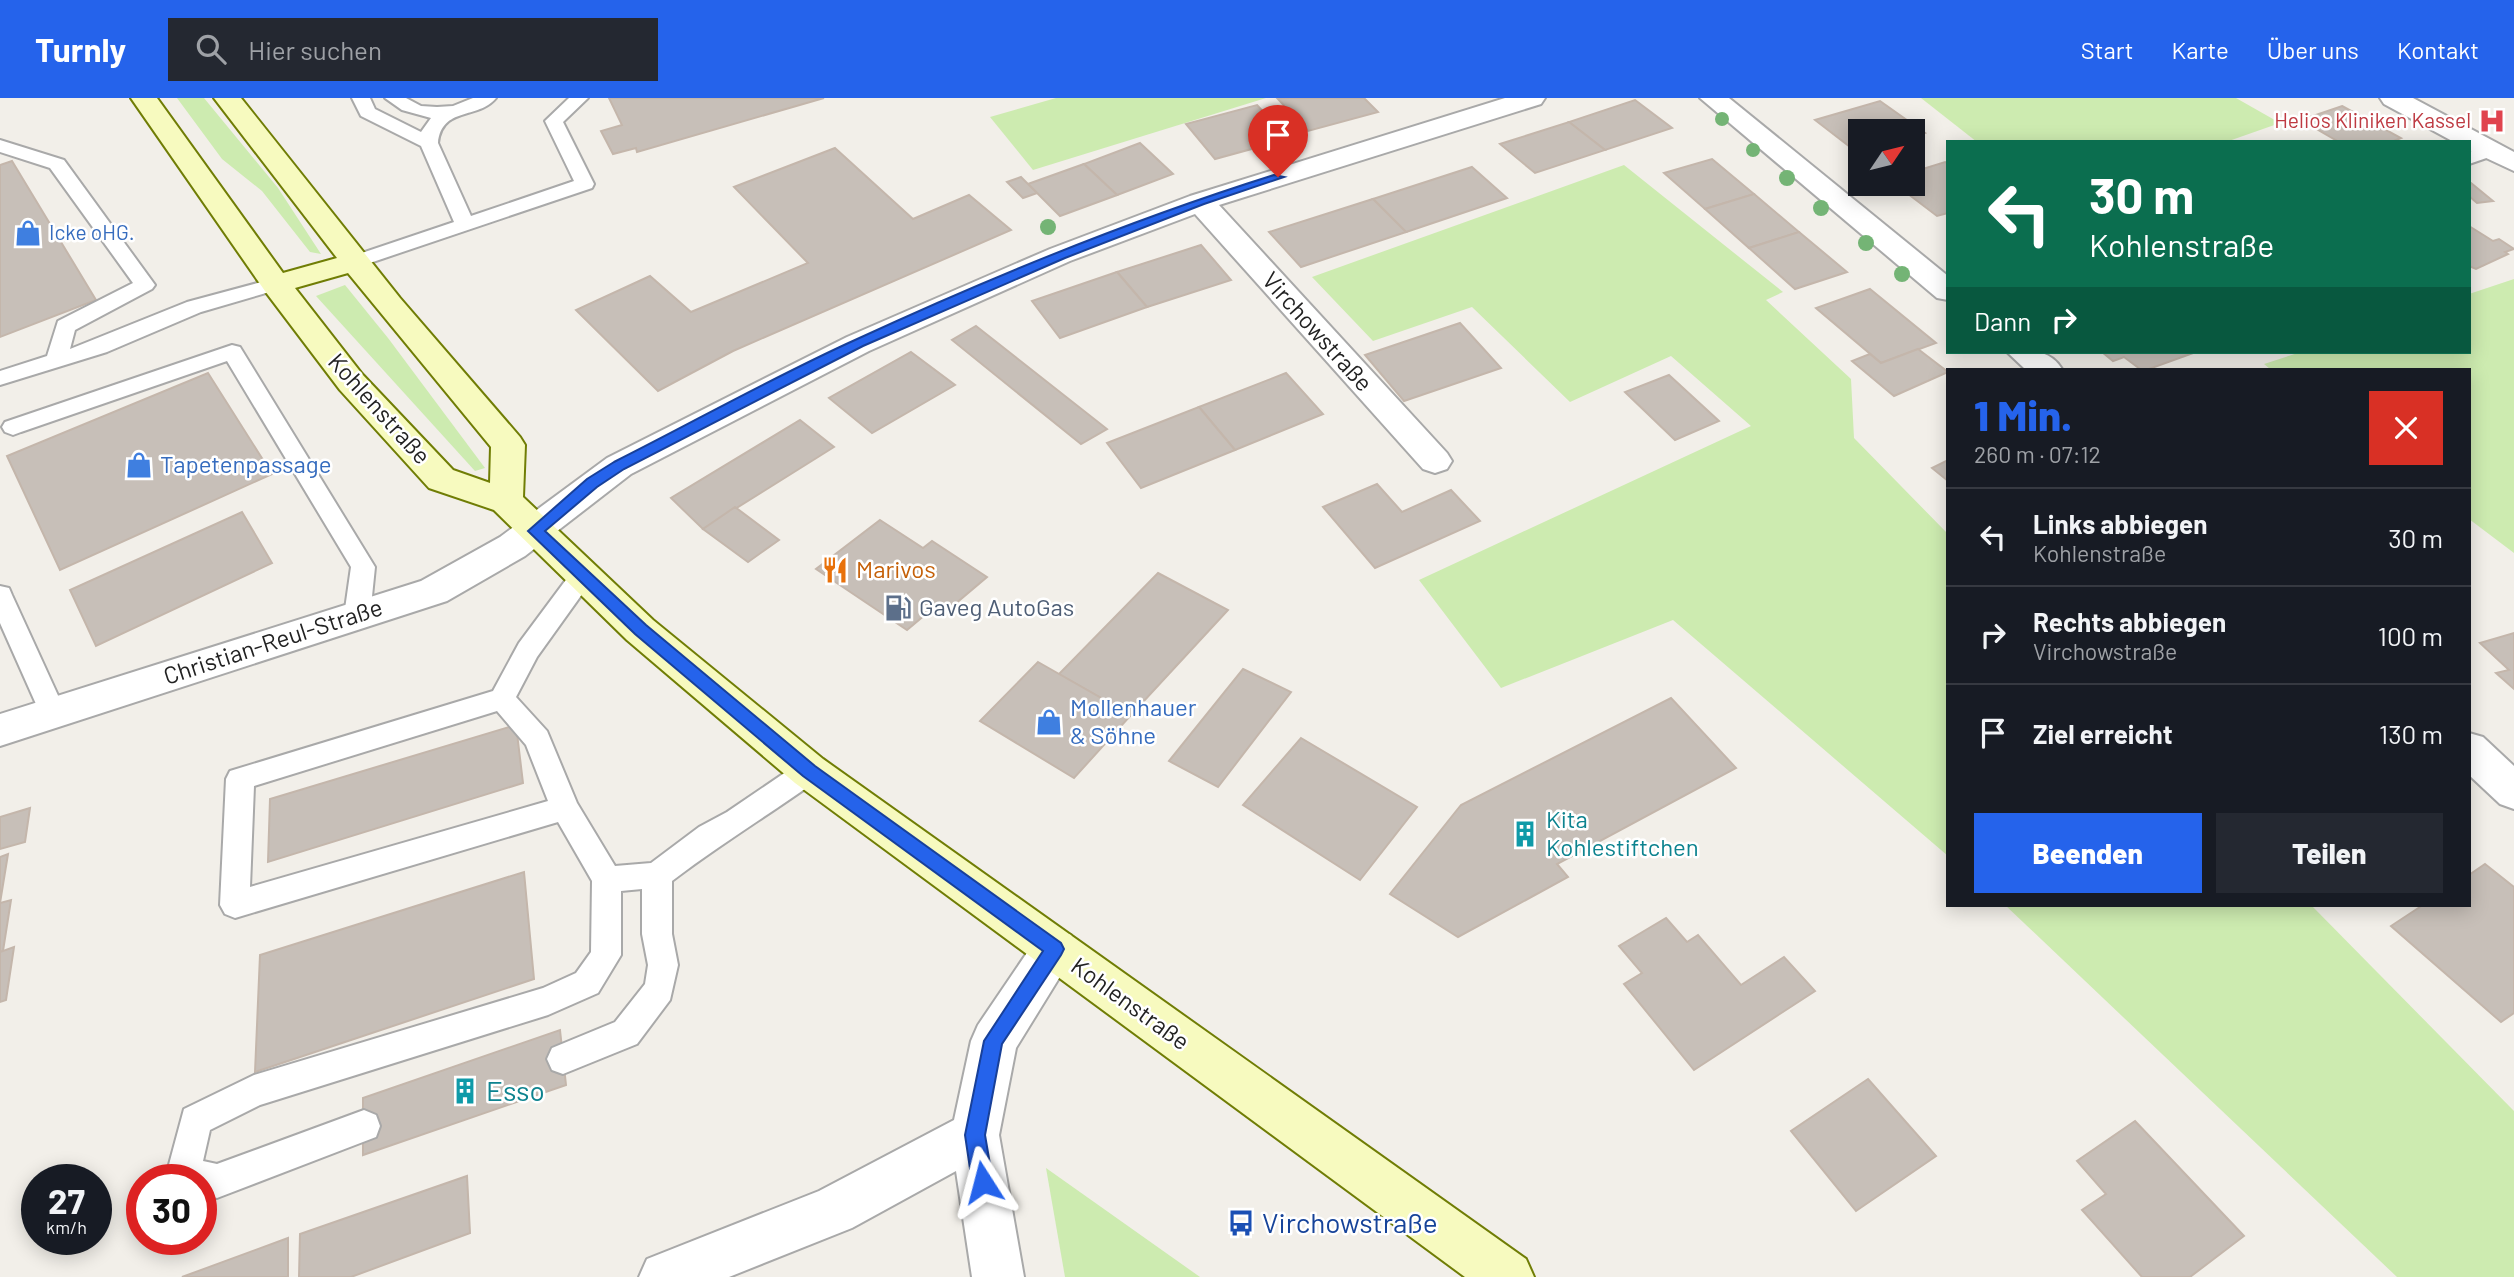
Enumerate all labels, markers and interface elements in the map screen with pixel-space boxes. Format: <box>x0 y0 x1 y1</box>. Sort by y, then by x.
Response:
search box <box>168 18 658 81</box>
text: Turnly <box>35 29 126 69</box>
icon: search <box>192 30 230 68</box>
text: Hier suchen <box>248 34 382 65</box>
text: Start <box>2081 35 2134 64</box>
text: Karte <box>2172 35 2229 64</box>
text: Über uns <box>2267 35 2359 64</box>
text: Kontakt <box>2397 35 2479 64</box>
pin <box>1248 105 1308 177</box>
hospital icon: Helios Kliniken Kassel <box>2477 106 2507 136</box>
place label: Helios Kliniken Kassel <box>2274 107 2471 132</box>
icon: arrive <box>1259 116 1297 154</box>
north arrow <box>1848 119 1925 196</box>
map controls <box>1848 119 1925 196</box>
text: 30 m <box>2089 165 2194 224</box>
icon: left <box>1974 168 2065 259</box>
shop icon: Icke oHG. <box>13 218 43 248</box>
place label: Icke oHG. <box>49 219 135 244</box>
text: Kohlenstraße <box>2089 225 2274 263</box>
street label: Virchowstraße <box>1257 265 1379 397</box>
icon: right <box>2045 301 2083 339</box>
text: Dann <box>1974 305 2031 336</box>
street label: Kohlenstraße <box>323 347 437 469</box>
text: 1 Min. <box>1974 389 2072 439</box>
button: close <box>2369 391 2443 465</box>
text: 260 m · 07:12 <box>1974 440 2101 468</box>
place label: Tapetenpassage <box>160 449 332 478</box>
shop icon: Tapetenpassage <box>124 450 154 480</box>
text: Links abbiegen <box>2033 508 2207 539</box>
icon: left <box>1974 518 2012 556</box>
text: 30 m <box>2388 522 2443 553</box>
text: Kohlenstraße <box>2033 539 2166 567</box>
place label: Marivos <box>856 554 936 583</box>
restaurant icon: Marivos <box>820 555 850 585</box>
street label: Christian-Reul-Straße <box>159 592 386 690</box>
place label: Gaveg AutoGas <box>919 592 1074 621</box>
fuel station icon: Gaveg AutoGas <box>883 593 913 623</box>
text: Rechts abbiegen <box>2033 606 2226 637</box>
icon: right <box>1974 616 2012 654</box>
text: 100 m <box>2378 620 2443 651</box>
text: Virchowstraße <box>2033 637 2177 665</box>
place label: Mollenhauer & Söhne <box>1070 692 1197 749</box>
shop icon: Mollenhauer & Söhne <box>1034 707 1064 737</box>
icon: arrive <box>1974 714 2012 752</box>
text: Ziel erreicht <box>2033 718 2173 749</box>
text: 130 m <box>2379 718 2443 749</box>
place label: Kita Kohlestiftchen <box>1546 804 1699 861</box>
button: Beenden <box>1974 813 2202 893</box>
button: Teilen <box>2216 813 2443 893</box>
building icon: Kita Kohlestiftchen <box>1510 819 1540 849</box>
street label: Kohlenstraße <box>1066 950 1196 1055</box>
place label: Esso <box>486 1073 545 1107</box>
building icon: Esso <box>450 1076 480 1106</box>
position arrow <box>946 1145 1020 1219</box>
speed limit sign: 30 <box>126 1164 217 1255</box>
text: 27 <box>48 1179 85 1221</box>
place label: Virchowstraße <box>1262 1205 1438 1239</box>
bus stop icon: Virchowstraße <box>1226 1208 1256 1238</box>
text: km/h <box>46 1216 87 1238</box>

